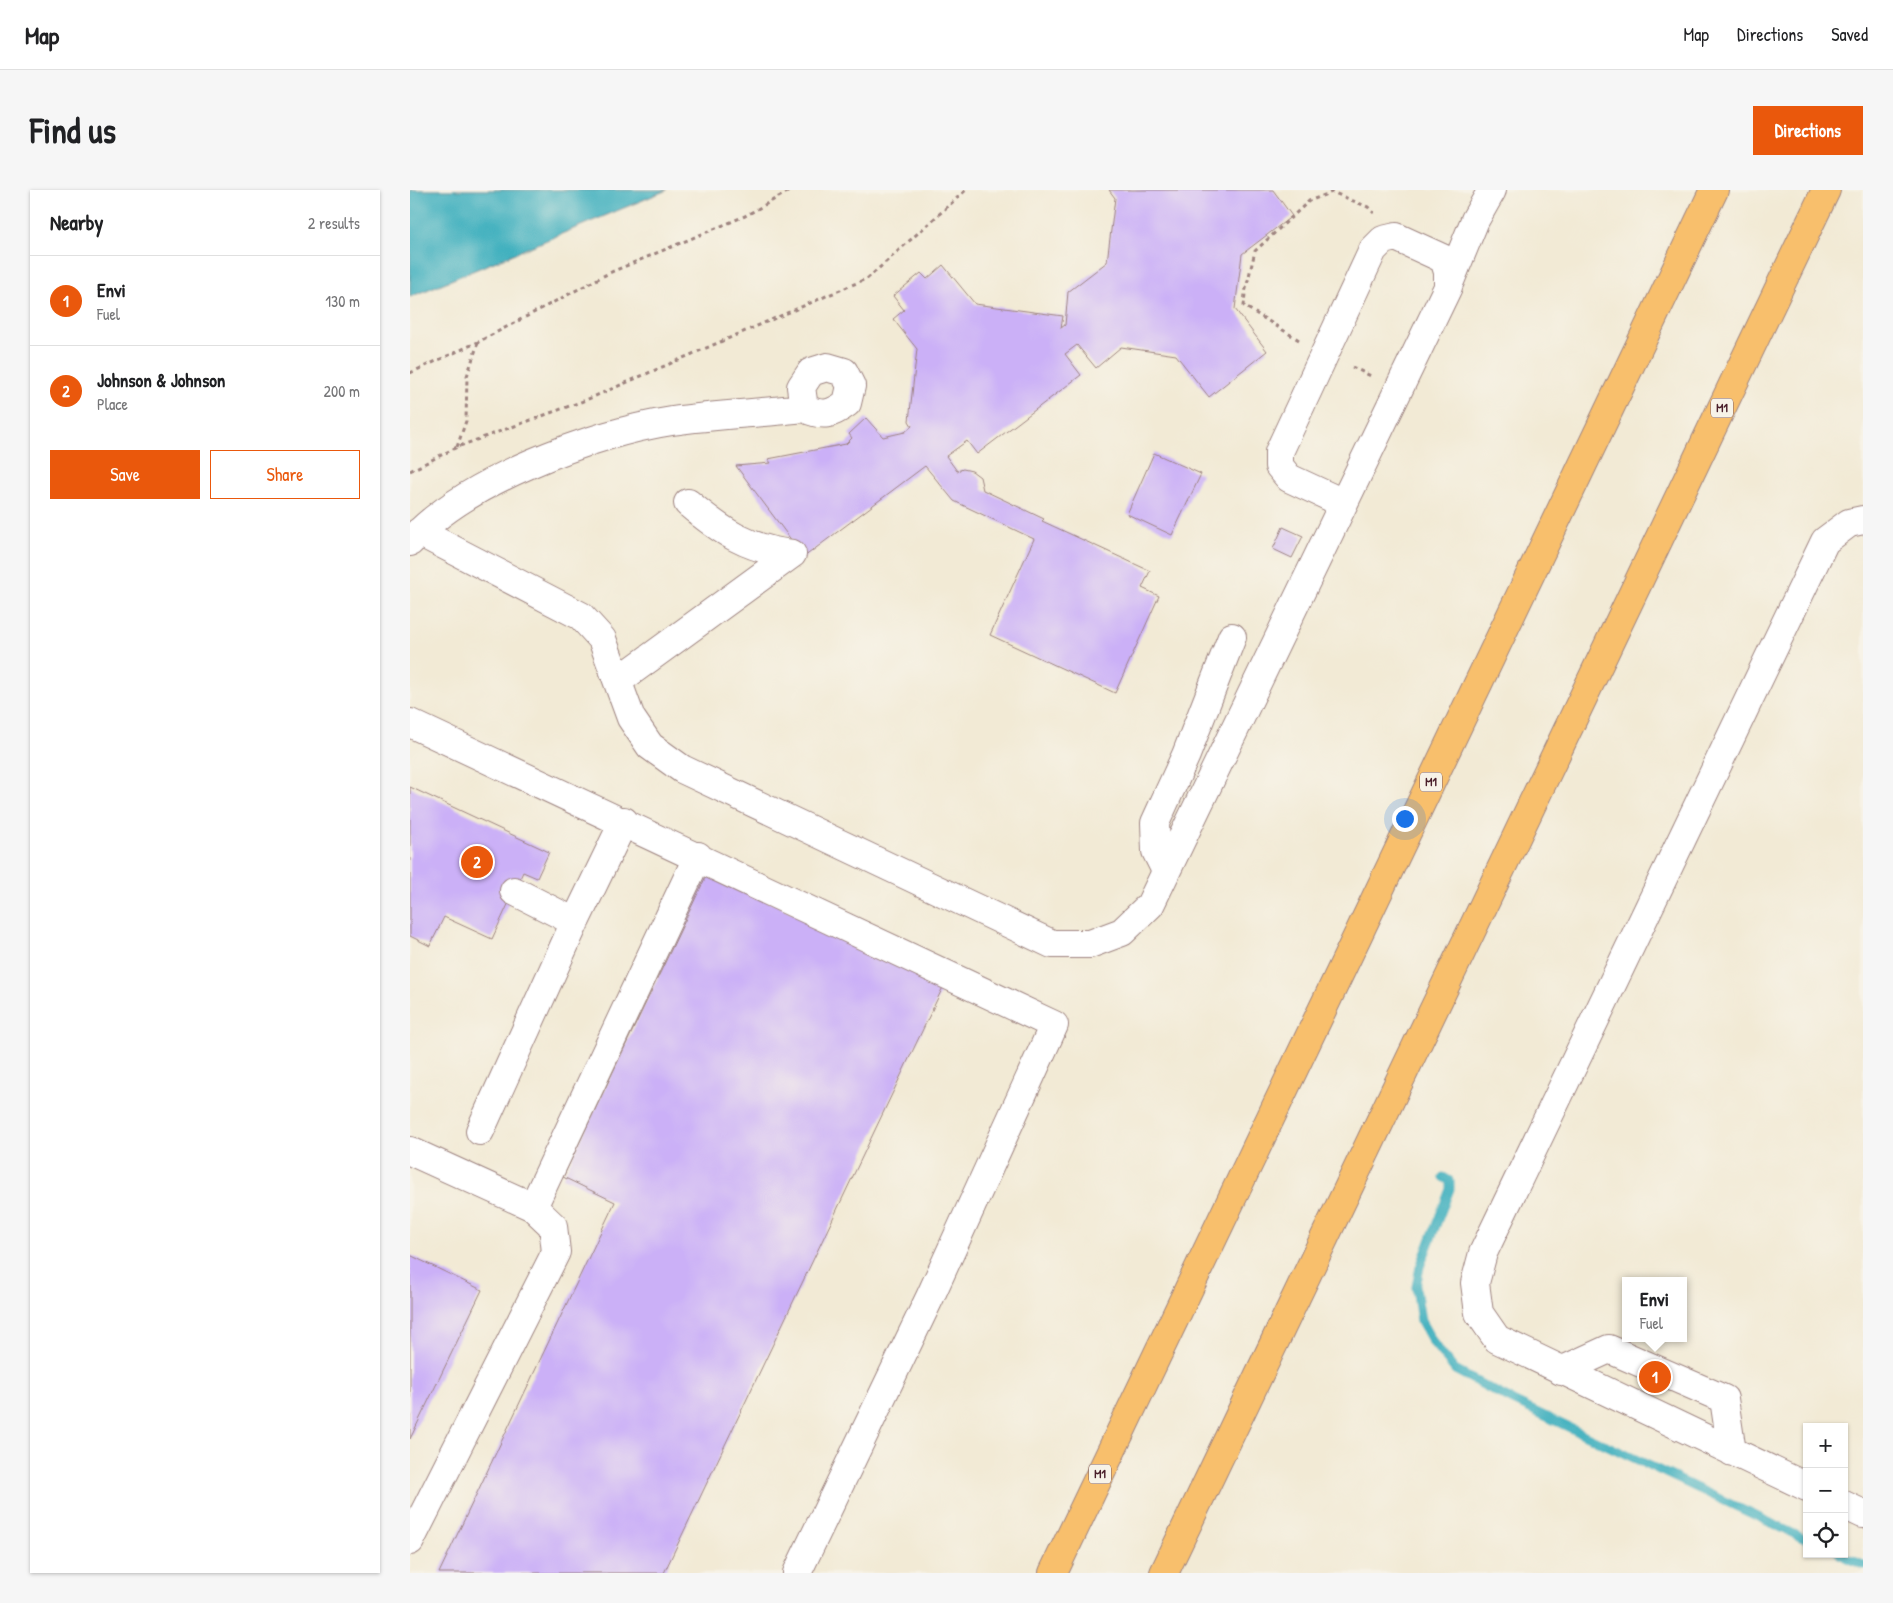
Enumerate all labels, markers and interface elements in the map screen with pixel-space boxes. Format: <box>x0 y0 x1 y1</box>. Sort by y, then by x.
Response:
text: Map <box>25 19 59 51</box>
text: Map <box>1684 22 1709 47</box>
text: Directions <box>1737 22 1803 47</box>
text: Saved <box>1831 22 1868 47</box>
button: Directions <box>1753 106 1863 155</box>
text: Find us <box>30 107 116 154</box>
text: Nearby <box>50 208 103 237</box>
text: 2 results <box>308 212 360 234</box>
text: Envi <box>97 277 126 303</box>
text: 1 <box>63 290 69 312</box>
text: 130 m <box>325 290 360 312</box>
text: Fuel <box>97 303 120 325</box>
text: Johnson & Johnson <box>97 367 225 393</box>
text: 2 <box>62 380 70 402</box>
text: 200 m <box>324 380 360 402</box>
text: Place <box>97 393 128 415</box>
road number: M1 <box>1711 398 1733 418</box>
button: Save <box>50 450 200 499</box>
button: Share <box>210 450 360 499</box>
road number: M1 <box>1420 772 1442 792</box>
your location <box>1392 806 1418 832</box>
pin: 2 <box>461 843 493 881</box>
popup <box>1622 1277 1687 1342</box>
text: Envi <box>1640 1286 1669 1312</box>
text: Fuel <box>1640 1312 1663 1334</box>
pin: 1 <box>1639 1358 1671 1396</box>
map controls <box>1803 1423 1848 1558</box>
button: + <box>1803 1423 1848 1468</box>
road number: M1 <box>1089 1464 1111 1484</box>
button: − <box>1803 1468 1848 1513</box>
button: locate <box>1803 1513 1848 1558</box>

